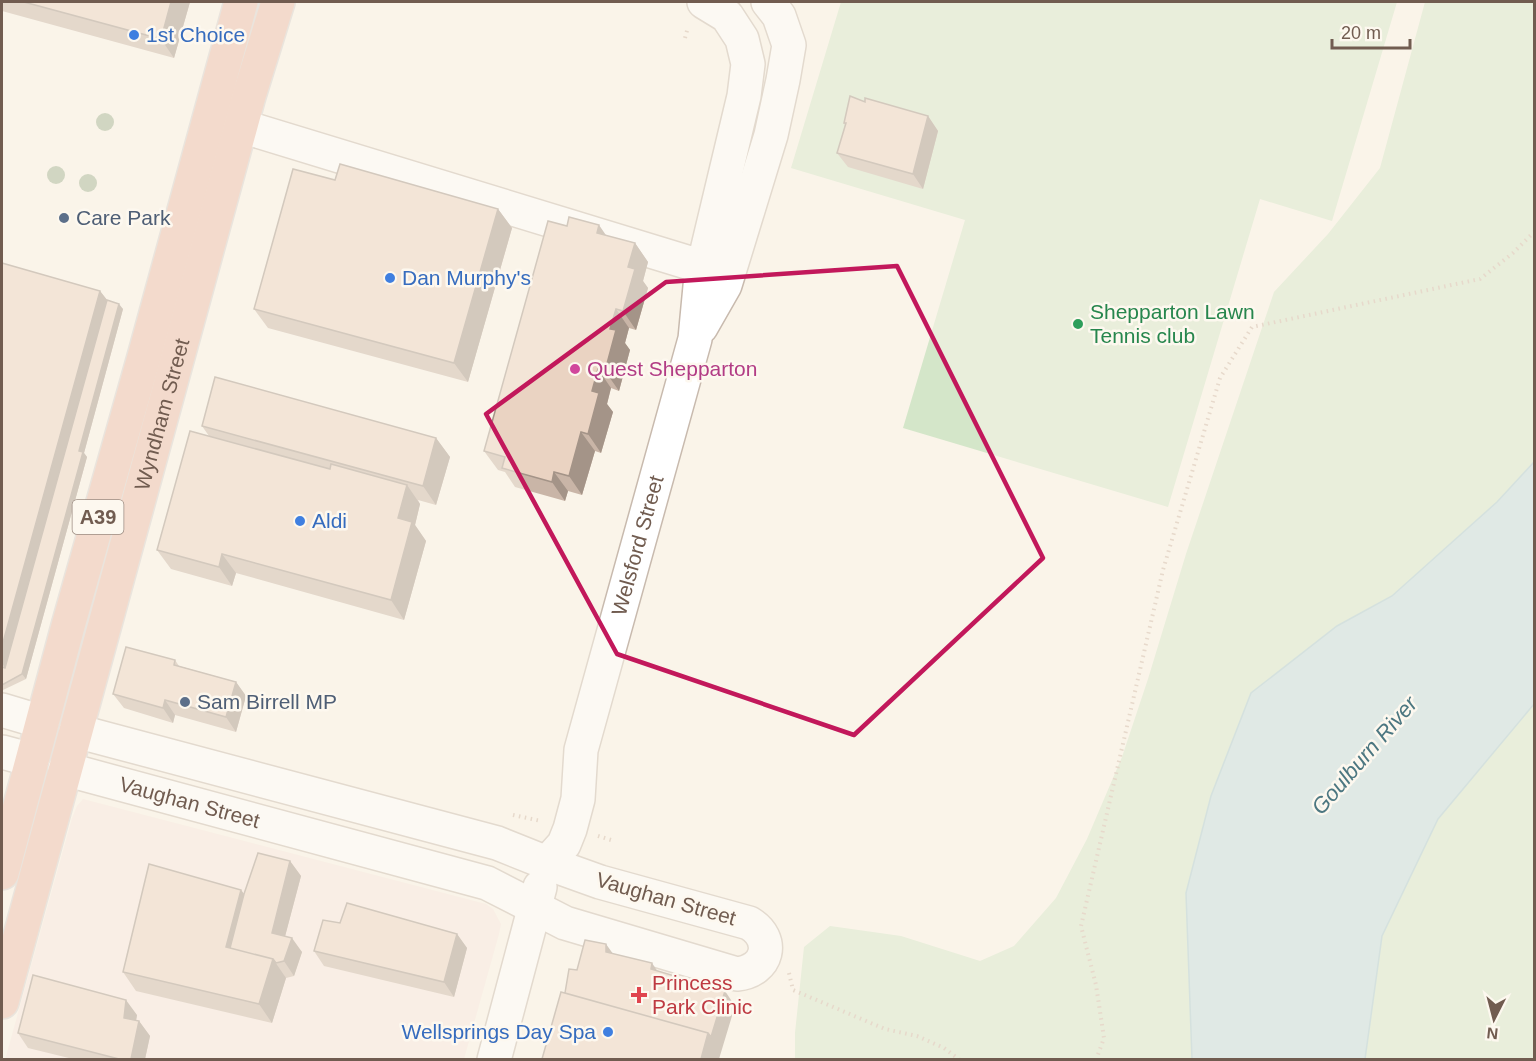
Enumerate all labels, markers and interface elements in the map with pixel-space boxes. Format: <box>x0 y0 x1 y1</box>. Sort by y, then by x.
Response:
scale bar <box>1332 12 1410 50</box>
place label: 1st Choice <box>146 23 245 46</box>
text: 20 m <box>1341 23 1381 43</box>
marker: 1st Choice <box>127 28 141 42</box>
place label: Care Park <box>76 206 171 229</box>
marker: Care Park <box>57 211 71 225</box>
place label: Dan Murphy's <box>402 266 531 289</box>
marker: Dan Murphy's <box>383 271 397 285</box>
place label: Shepparton Lawn Tennis club <box>1090 300 1255 347</box>
marker: Shepparton Lawn Tennis club <box>1071 317 1085 331</box>
street label: Wyndham Street <box>130 336 193 493</box>
place label: Quest Shepparton <box>587 357 757 380</box>
marker: Quest Shepparton <box>568 362 582 376</box>
street label: Welsford Street <box>607 473 668 618</box>
road number: A39 <box>72 500 124 534</box>
place label: Aldi <box>312 509 347 532</box>
marker: Aldi <box>293 514 307 528</box>
place label: Sam Birrell MP <box>197 690 337 713</box>
water label: Goulburn River <box>1306 690 1423 819</box>
marker: Sam Birrell MP <box>178 695 192 709</box>
street label: Vaughan Street <box>117 772 263 832</box>
street label: Vaughan Street <box>594 868 739 930</box>
place label: Princess Park Clinic <box>652 971 752 1018</box>
marker: Princess Park Clinic <box>630 986 648 1004</box>
north arrow <box>1464 989 1524 1049</box>
place label: Wellsprings Day Spa <box>401 1020 596 1043</box>
text: N <box>1486 1024 1499 1042</box>
marker: Wellsprings Day Spa <box>601 1025 615 1039</box>

